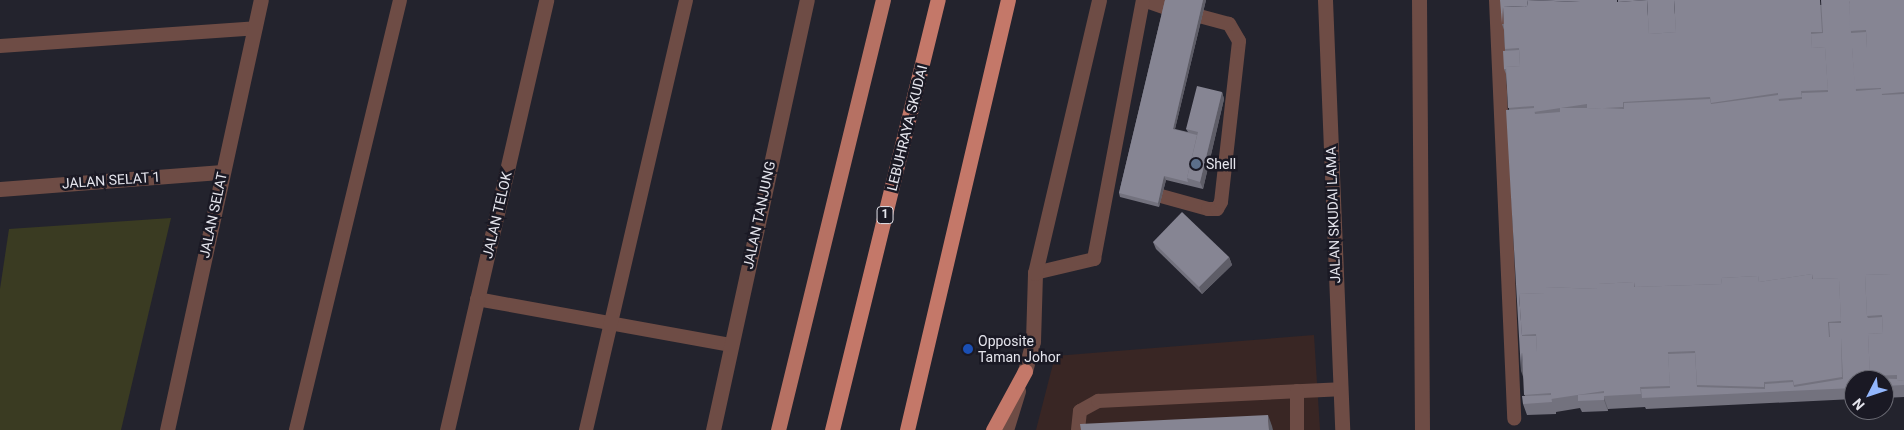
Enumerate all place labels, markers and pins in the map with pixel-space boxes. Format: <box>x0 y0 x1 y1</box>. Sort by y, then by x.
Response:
place label: Shell <box>1206 156 1236 172</box>
marker: Shell <box>1190 158 1202 170</box>
place label: Opposite Taman Johor <box>978 333 1060 366</box>
marker: Opposite Taman Johor <box>962 343 974 355</box>

